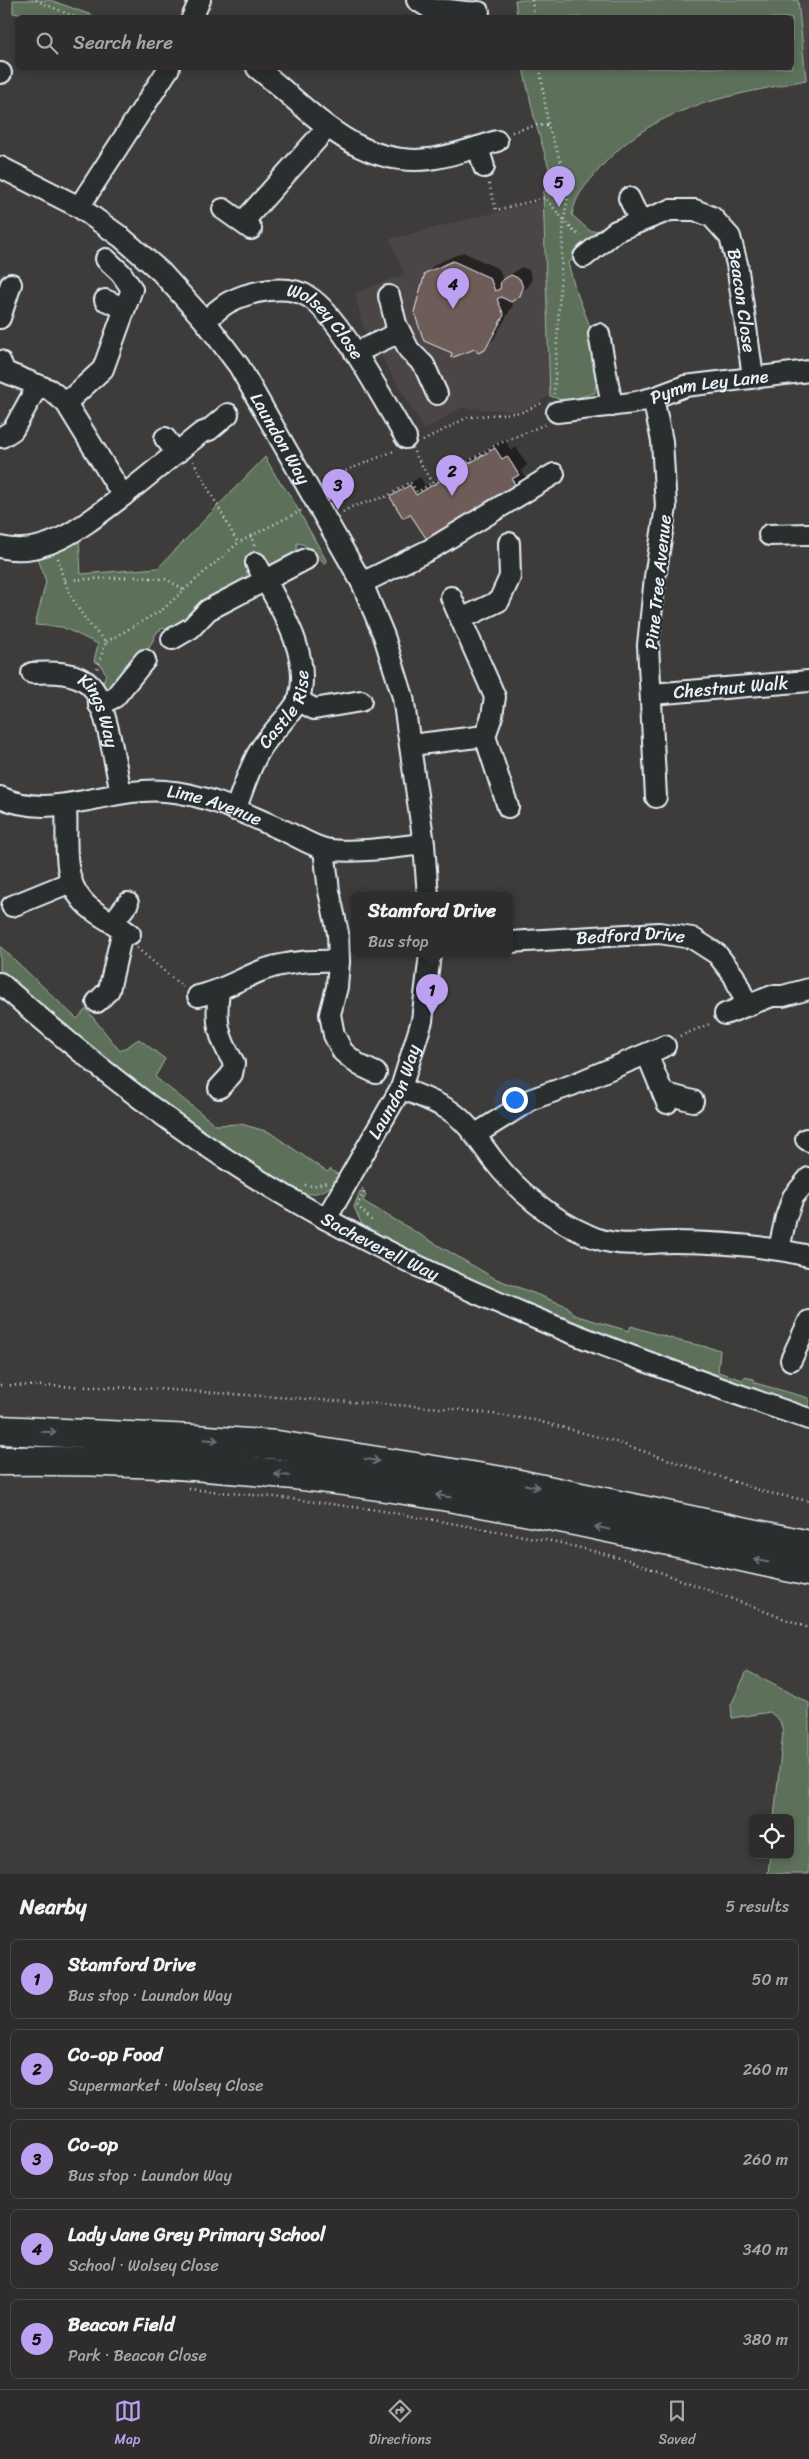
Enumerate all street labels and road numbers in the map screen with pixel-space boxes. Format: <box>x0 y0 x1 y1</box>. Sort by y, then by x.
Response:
street label: Beacon Close <box>718 245 765 355</box>
street label: Wolsey Close <box>284 274 372 366</box>
street label: Pymm Ley Lane <box>645 360 770 414</box>
street label: Laundon Way <box>241 386 320 491</box>
street label: Pine Tree Avenue <box>635 513 681 651</box>
street label: Kings Way <box>71 664 128 751</box>
street label: Chestnut Walk <box>672 667 790 708</box>
street label: Castle Rise <box>249 670 318 756</box>
street label: Lime Avenue <box>165 775 267 835</box>
street label: Bedford Drive <box>575 917 688 954</box>
street label: Laundon Way <box>359 1040 430 1145</box>
street label: Sacheverell Way <box>315 1203 445 1290</box>

